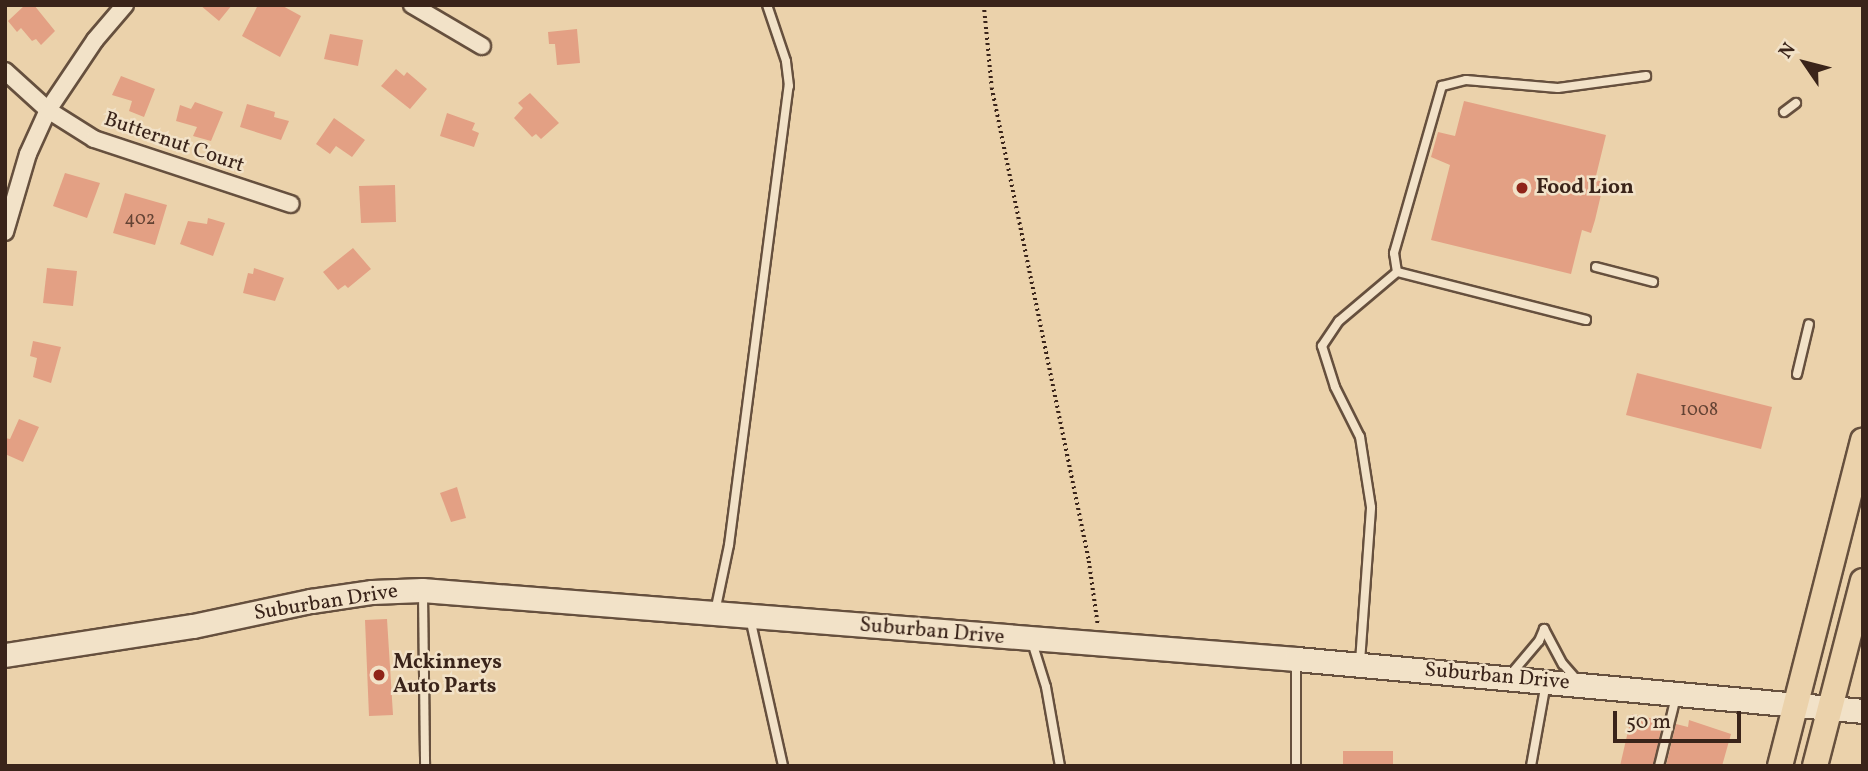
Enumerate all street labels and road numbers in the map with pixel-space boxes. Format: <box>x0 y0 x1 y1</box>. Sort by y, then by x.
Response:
street label: Butternut Court <box>100 107 248 179</box>
street label: Suburban Drive <box>252 579 400 627</box>
street label: Suburban Drive <box>858 613 1006 651</box>
street label: Suburban Drive <box>1423 658 1571 696</box>

